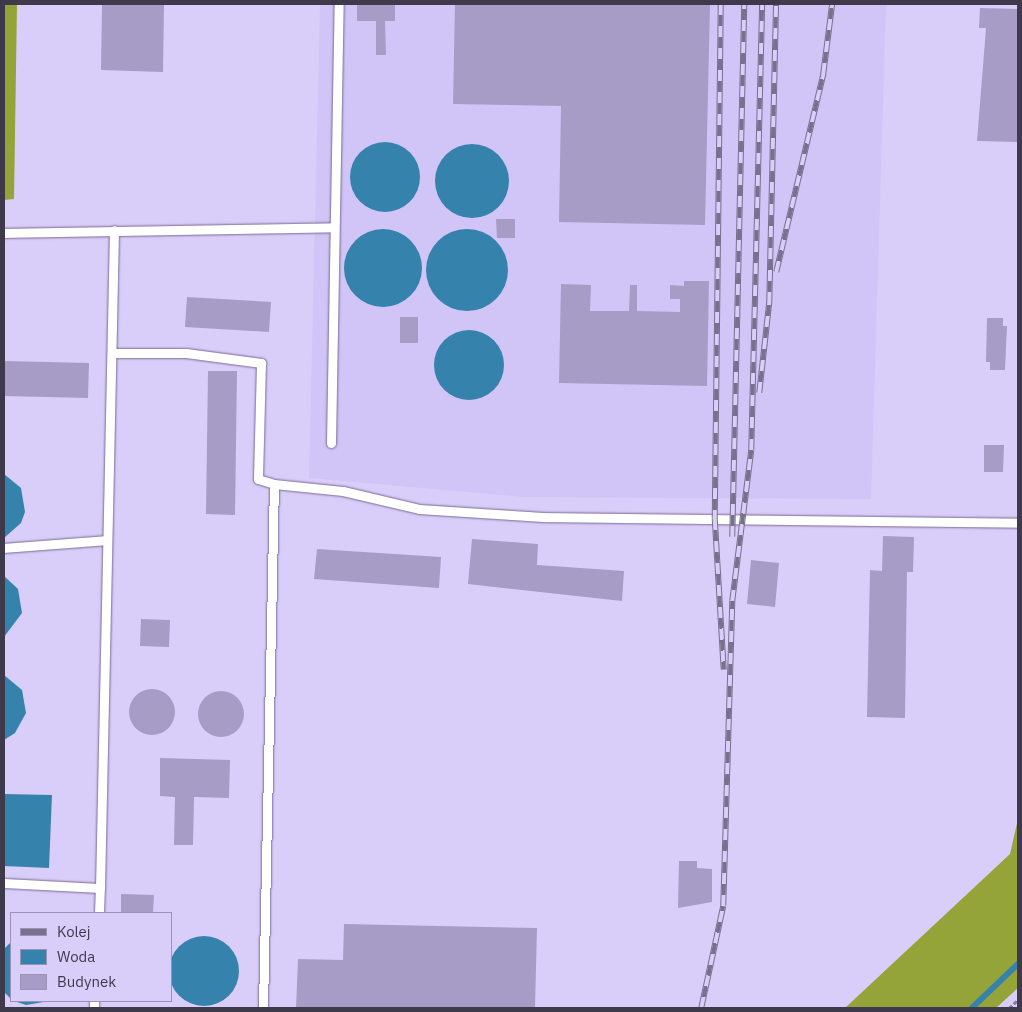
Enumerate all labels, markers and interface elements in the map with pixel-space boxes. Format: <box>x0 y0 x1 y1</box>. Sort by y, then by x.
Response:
legend <box>10 912 172 1002</box>
text: Kolej <box>57 922 91 941</box>
text: Woda <box>57 947 95 966</box>
text: Budynek <box>57 972 116 991</box>

